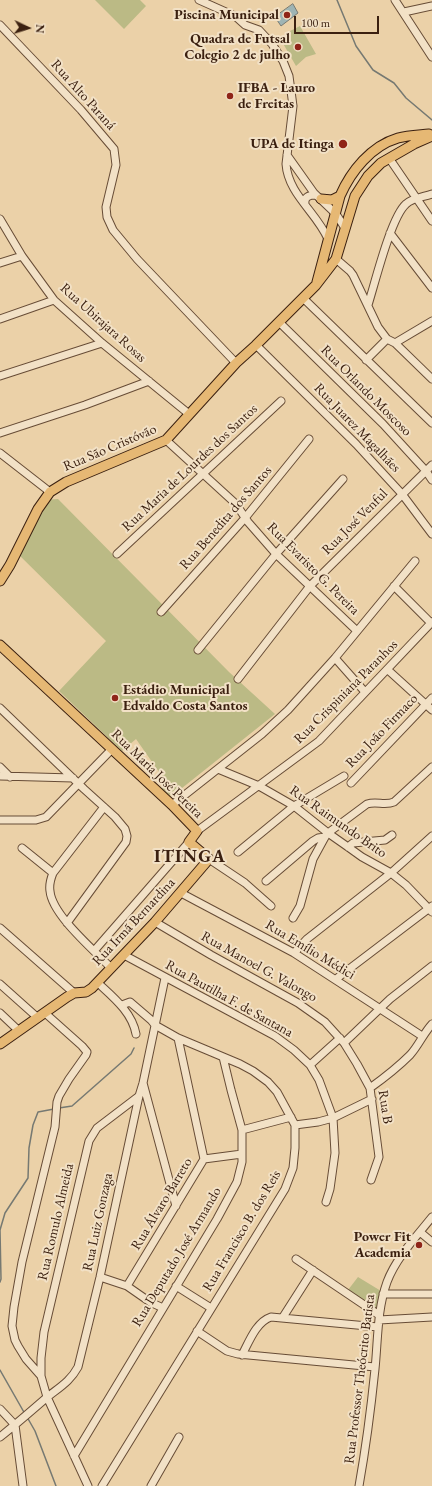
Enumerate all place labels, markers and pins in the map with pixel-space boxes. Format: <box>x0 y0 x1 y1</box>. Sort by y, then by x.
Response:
place label: Piscina Municipal <box>174 7 279 23</box>
marker: Piscina Municipal <box>282 10 292 20</box>
place label: Quadra de Futsal Colegio 2 de julho <box>184 31 290 64</box>
marker: Quadra de Futsal Colegio 2 de julho <box>293 42 303 52</box>
place label: IFBA - Lauro de Freitas <box>238 80 315 112</box>
marker: IFBA - Lauro de Freitas <box>225 91 235 101</box>
place label: UPA de Itinga <box>251 136 334 152</box>
marker: UPA de Itinga <box>337 138 349 150</box>
place label: Estádio Municipal Edvaldo Costa Santos <box>123 682 247 714</box>
marker: Estádio Municipal Edvaldo Costa Santos <box>110 693 120 703</box>
place label: Power Fit Academia <box>354 1229 411 1262</box>
marker: Power Fit Academia <box>414 1240 424 1250</box>

